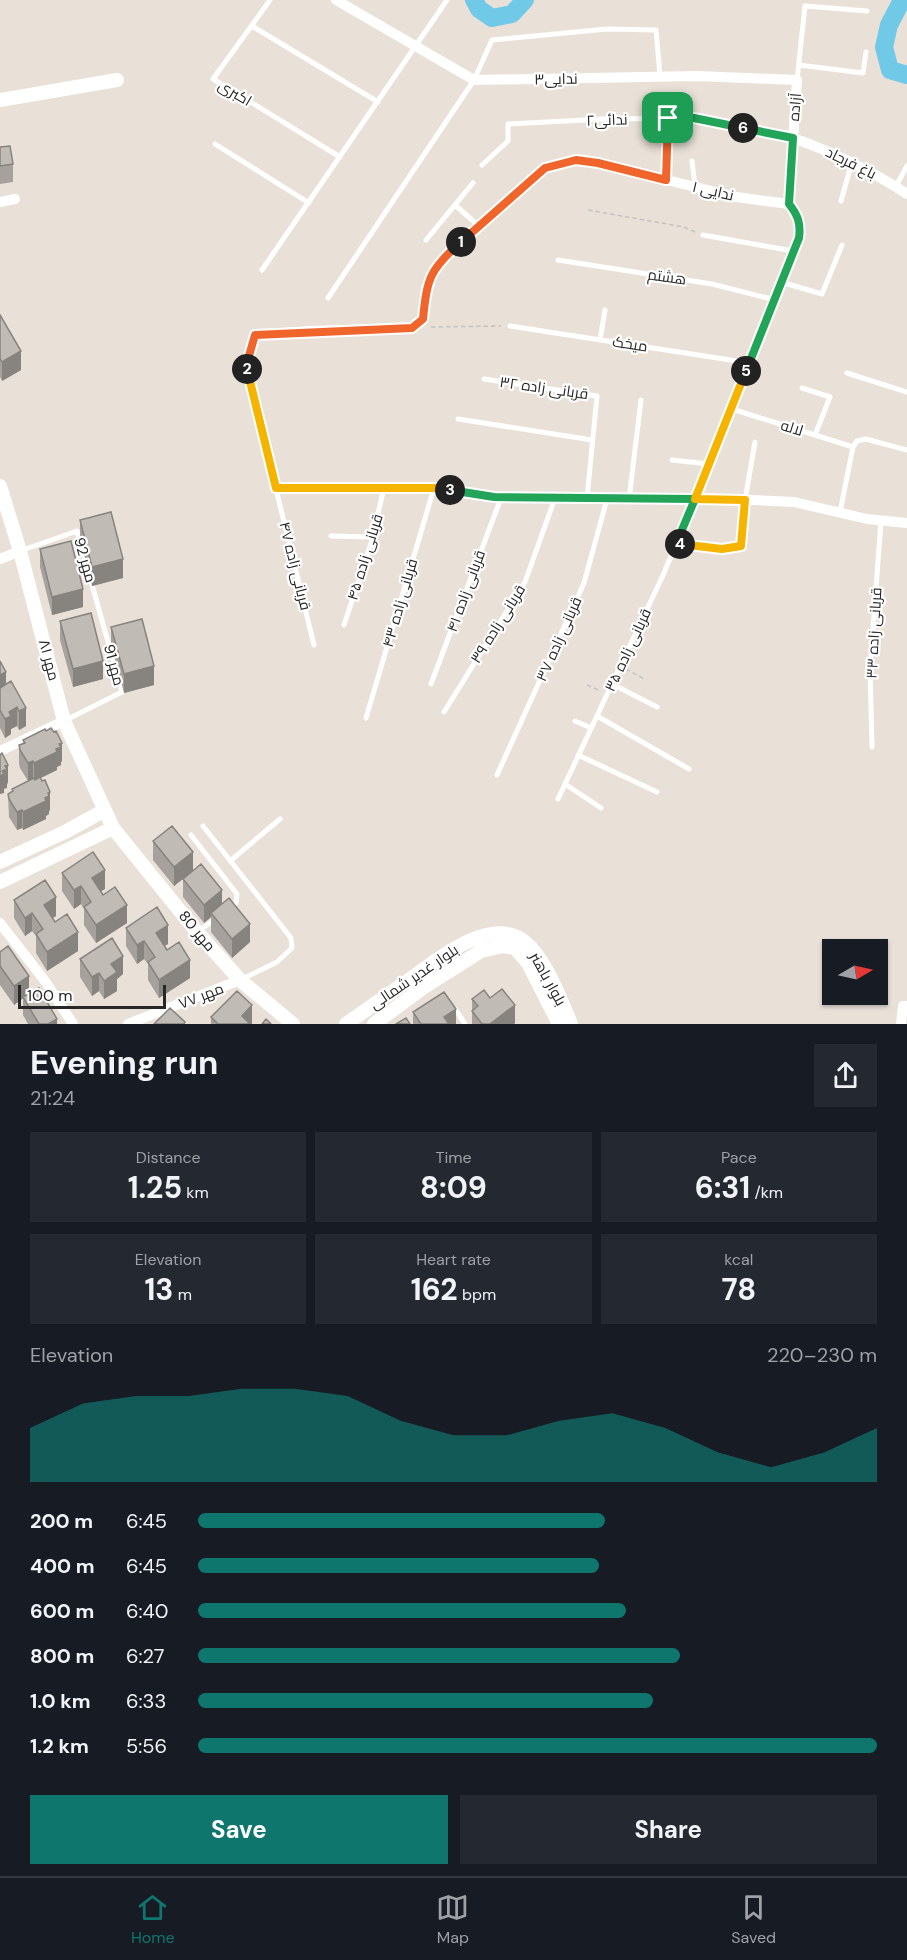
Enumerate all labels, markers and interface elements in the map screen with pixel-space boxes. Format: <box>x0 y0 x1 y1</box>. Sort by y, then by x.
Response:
street label: ندایی۳ <box>534 69 578 89</box>
street label: اکبری <box>215 75 255 111</box>
pin <box>642 92 693 143</box>
street label: آزاده <box>784 92 806 122</box>
icon: arrive <box>651 101 684 134</box>
street label: ندائی۲ <box>586 109 628 131</box>
pin: 6 <box>728 113 758 143</box>
text: 6 <box>738 117 748 138</box>
street label: باغ فرجاد <box>822 142 880 185</box>
street label: ندایی ۱ <box>690 177 736 205</box>
pin: 1 <box>446 227 476 257</box>
text: 1 <box>458 231 464 252</box>
street label: هشتم <box>646 264 688 290</box>
street label: میخک <box>611 331 649 357</box>
pin: 2 <box>232 354 262 384</box>
pin: 5 <box>731 356 761 386</box>
text: 2 <box>242 358 252 379</box>
text: 5 <box>741 360 751 381</box>
street label: قربانی زاده ۳۲ <box>498 372 590 404</box>
street label: لاله <box>778 415 806 441</box>
pin: 3 <box>435 475 465 505</box>
text: 3 <box>445 479 455 500</box>
street label: قربانی زاده ۴۵ <box>342 511 388 603</box>
street label: قربانی زاده ۴۷ <box>274 520 316 612</box>
pin: 4 <box>665 529 695 559</box>
text: 4 <box>675 533 685 554</box>
street label: مهر 92 <box>69 535 101 585</box>
street label: قربانی زاده ۴۱ <box>442 547 490 635</box>
street label: قربانی زاده ۴۳ <box>378 556 422 650</box>
street label: قربانی زاده ۳۹ <box>466 581 530 667</box>
street label: قربانی زاده ۳۳ <box>862 587 886 679</box>
street label: قربانی زاده ۳۷ <box>531 593 587 685</box>
street label: قربانی زاده ۳۵ <box>600 605 656 695</box>
street label: مهر ۸۱ <box>34 637 64 683</box>
street label: مهر 91 <box>99 642 129 688</box>
street label: مهر 80 <box>174 906 220 956</box>
north arrow <box>822 939 888 1005</box>
map controls <box>822 939 888 1005</box>
street label: بلوار غدیر شمالی <box>366 940 462 1014</box>
street label: بلوار باهنر <box>525 948 571 1009</box>
street label: مهر ۷۷ <box>176 978 226 1014</box>
scale bar <box>18 982 166 1010</box>
text: 100 m <box>27 985 72 1006</box>
text: Evening run <box>30 1041 218 1084</box>
button: share <box>814 1044 877 1107</box>
text: 21:24 <box>30 1085 75 1111</box>
text: Distance <box>136 1147 201 1168</box>
text: Time <box>435 1147 472 1168</box>
text: Pace <box>721 1147 757 1168</box>
text: 1.25 <box>128 1168 182 1207</box>
text: 8:09 <box>420 1168 487 1207</box>
text: 6:31 <box>695 1168 750 1207</box>
text: km <box>182 1182 209 1203</box>
text: /km <box>750 1182 783 1203</box>
text: Elevation <box>135 1249 202 1270</box>
text: Heart rate <box>416 1249 491 1270</box>
text: kcal <box>724 1249 753 1270</box>
text: 13 <box>144 1270 173 1309</box>
text: 162 <box>411 1270 458 1309</box>
text: 78 <box>721 1270 756 1309</box>
text: m <box>173 1284 192 1305</box>
text: bpm <box>458 1284 496 1305</box>
text: Elevation <box>30 1342 113 1368</box>
text: 220–230 m <box>767 1342 877 1368</box>
text: 200 m <box>30 1508 93 1534</box>
text: 6:45 <box>126 1508 167 1534</box>
text: 400 m <box>30 1553 95 1579</box>
text: 6:45 <box>126 1553 167 1579</box>
text: 600 m <box>30 1598 94 1624</box>
text: 6:40 <box>126 1598 168 1624</box>
text: 800 m <box>30 1643 94 1669</box>
text: 6:27 <box>126 1643 164 1669</box>
text: 1.0 km <box>30 1688 91 1714</box>
text: 6:33 <box>126 1688 166 1714</box>
text: 1.2 km <box>30 1733 89 1759</box>
text: 5:56 <box>126 1733 167 1759</box>
button: Save <box>30 1795 448 1864</box>
button: Share <box>460 1795 877 1864</box>
tab: Home <box>131 1891 175 1948</box>
tab: Map <box>436 1891 469 1948</box>
tab: Saved <box>731 1891 776 1948</box>

